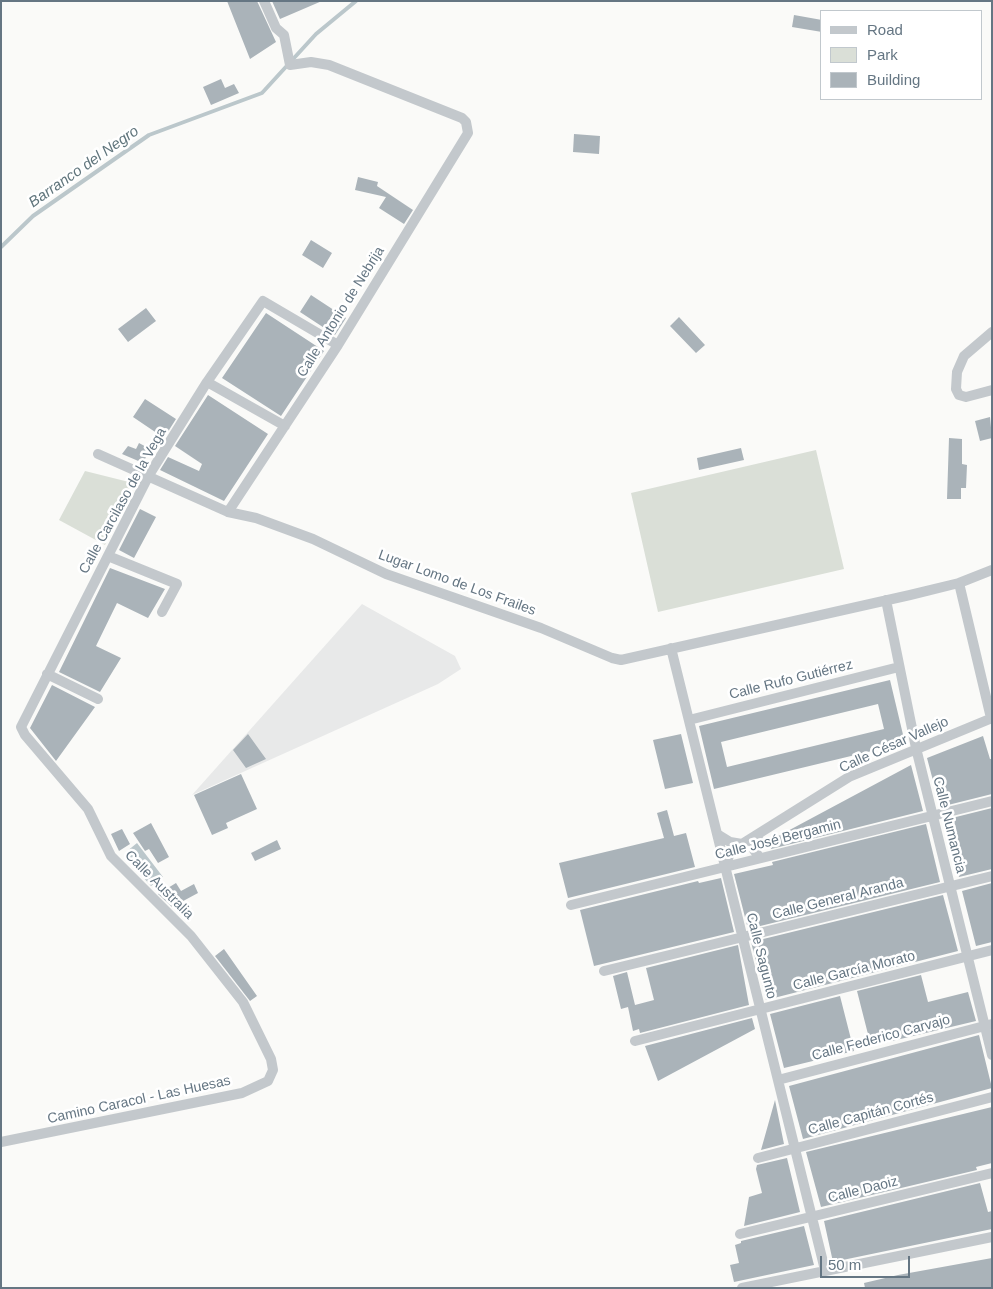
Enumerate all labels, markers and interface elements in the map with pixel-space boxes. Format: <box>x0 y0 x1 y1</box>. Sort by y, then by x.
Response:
legend <box>820 10 983 100</box>
text: Road <box>867 21 903 38</box>
text: Park <box>867 46 898 63</box>
text: Building <box>867 71 920 88</box>
water label: Barranco del Negro <box>26 122 142 212</box>
street label: Calle Antonio de Nebrija <box>294 244 388 380</box>
street label: Calle Carcilaso de la Vega <box>76 425 170 577</box>
street label: Lugar Lomo de Los Frailes <box>376 547 538 619</box>
street label: Calle Rufo Gutiérrez <box>727 657 855 703</box>
street label: Calle César Vallejo <box>837 713 951 777</box>
street label: Calle Numancia <box>929 775 969 875</box>
street label: Calle José Bergamin <box>713 816 843 864</box>
street label: Calle Australia <box>121 847 197 923</box>
street label: Calle General Aranda <box>771 875 905 923</box>
street label: Calle Sagunto <box>742 911 780 1001</box>
street label: Calle García Morato <box>791 948 917 994</box>
street label: Calle Federico Carvajo <box>810 1011 952 1065</box>
street label: Camino Caracol - Las Huesas <box>46 1072 232 1128</box>
street label: Calle Capitán Cortés <box>806 1089 936 1139</box>
street label: Calle Daoiz <box>826 1173 900 1207</box>
scale bar <box>823 1246 913 1278</box>
text: 50 m <box>828 1256 861 1273</box>

